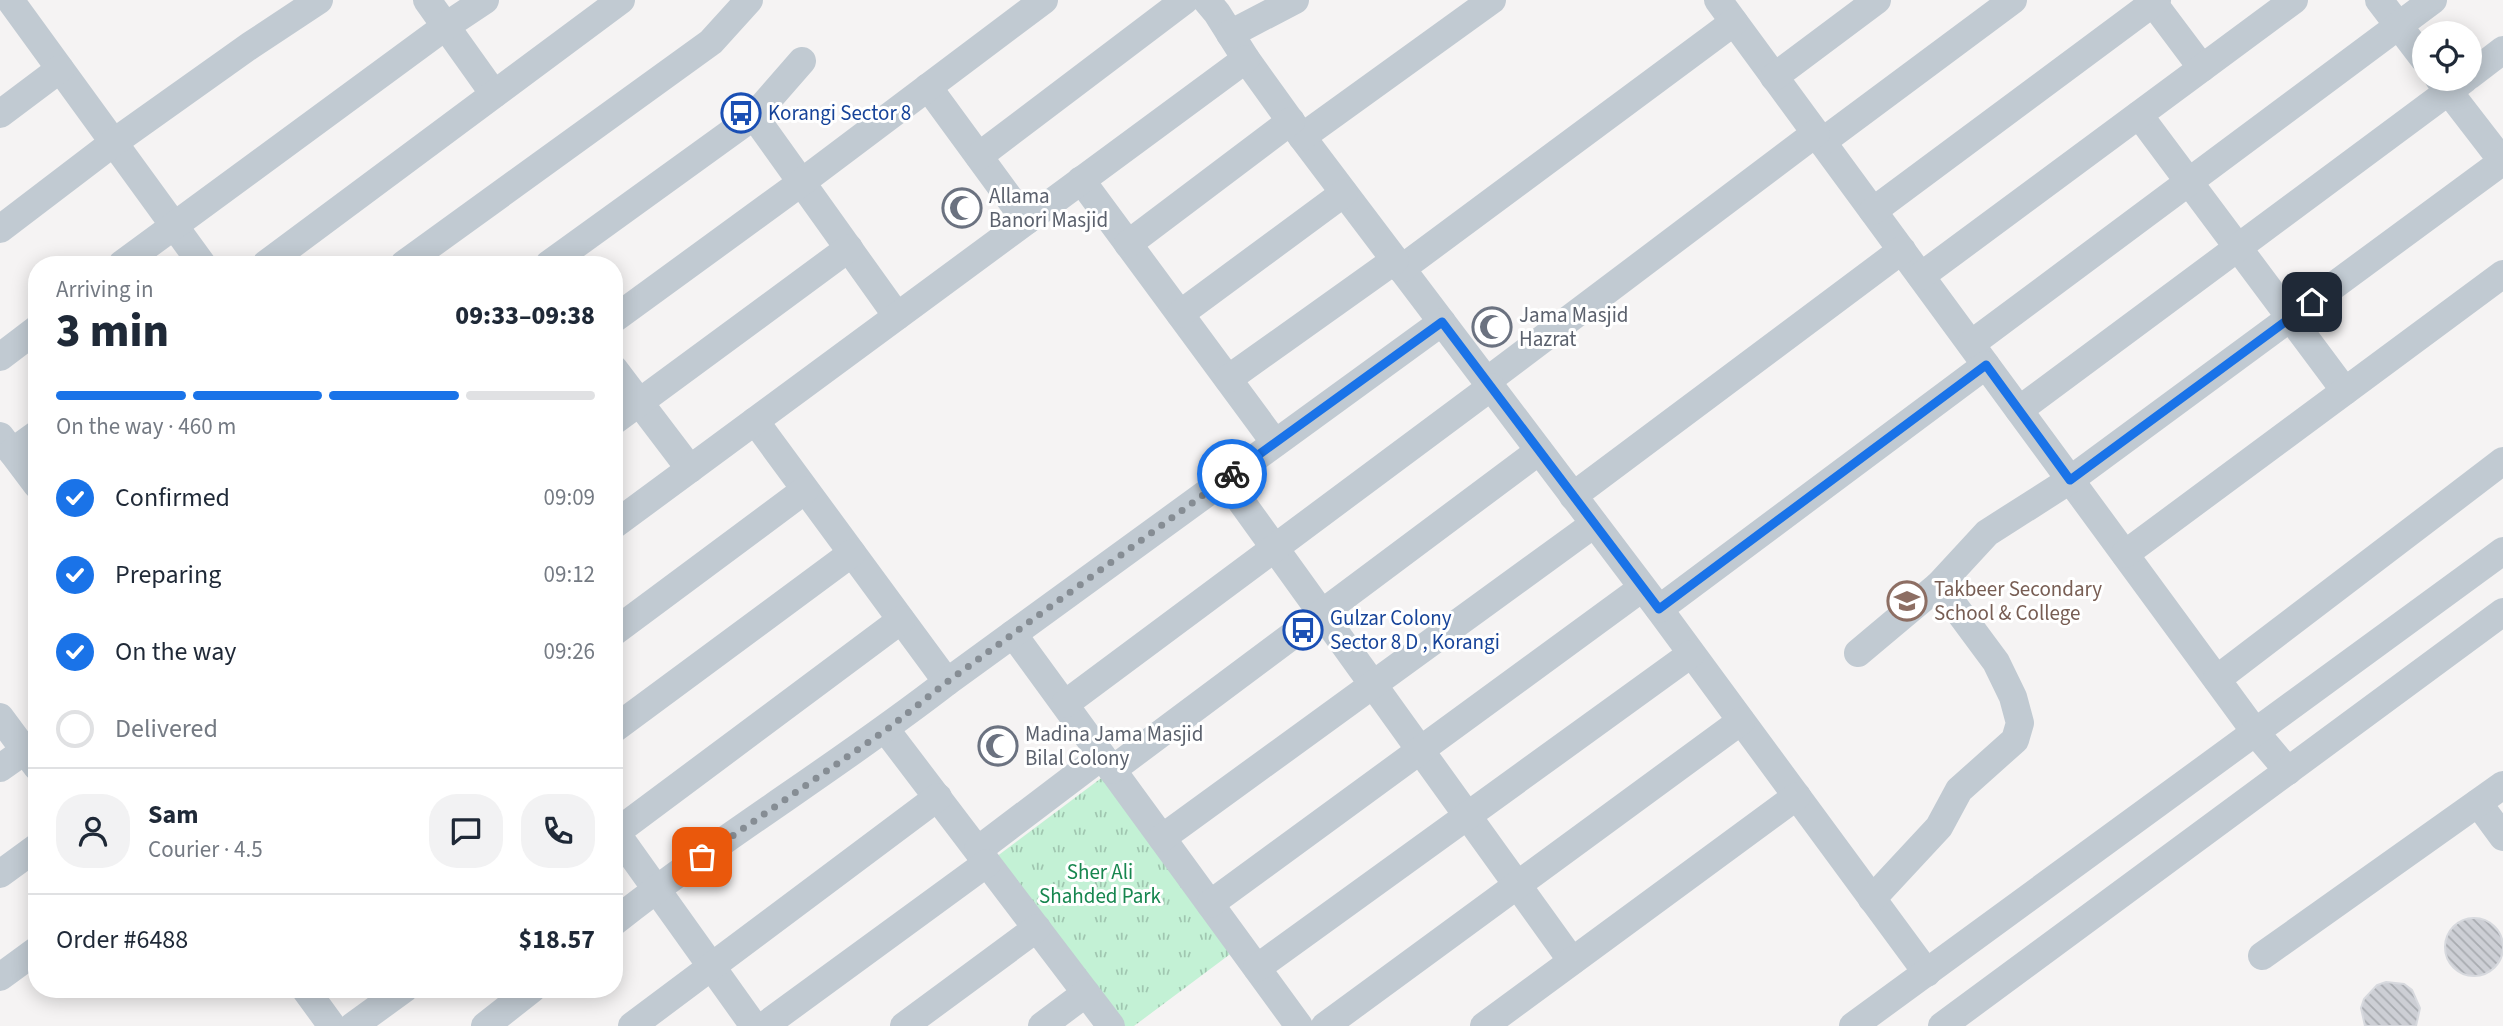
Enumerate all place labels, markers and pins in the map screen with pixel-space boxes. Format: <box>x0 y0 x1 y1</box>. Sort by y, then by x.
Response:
bus stop icon: Korangi Sector 8 <box>720 92 762 134</box>
place label: Korangi Sector 8 <box>768 98 911 128</box>
place label: Allama Banori Masjid <box>989 181 1108 235</box>
mosque icon: Allama Banori Masjid <box>941 187 983 229</box>
pin <box>2282 272 2342 332</box>
place label: Jama Masjid Hazrat <box>1519 300 1629 354</box>
mosque icon: Jama Masjid Hazrat <box>1471 306 1513 348</box>
place label: Takbeer Secondary School & College <box>1934 574 2102 628</box>
school or university icon: Takbeer Secondary School & College <box>1886 580 1928 622</box>
place label: Gulzar Colony Sector 8 D , Korangi <box>1330 603 1500 657</box>
bus stop icon: Gulzar Colony Sector 8 D , Korangi <box>1282 609 1324 651</box>
place label: Madina Jama Masjid Bilal Colony <box>1025 719 1203 773</box>
mosque icon: Madina Jama Masjid Bilal Colony <box>977 725 1019 767</box>
pin <box>672 827 732 887</box>

